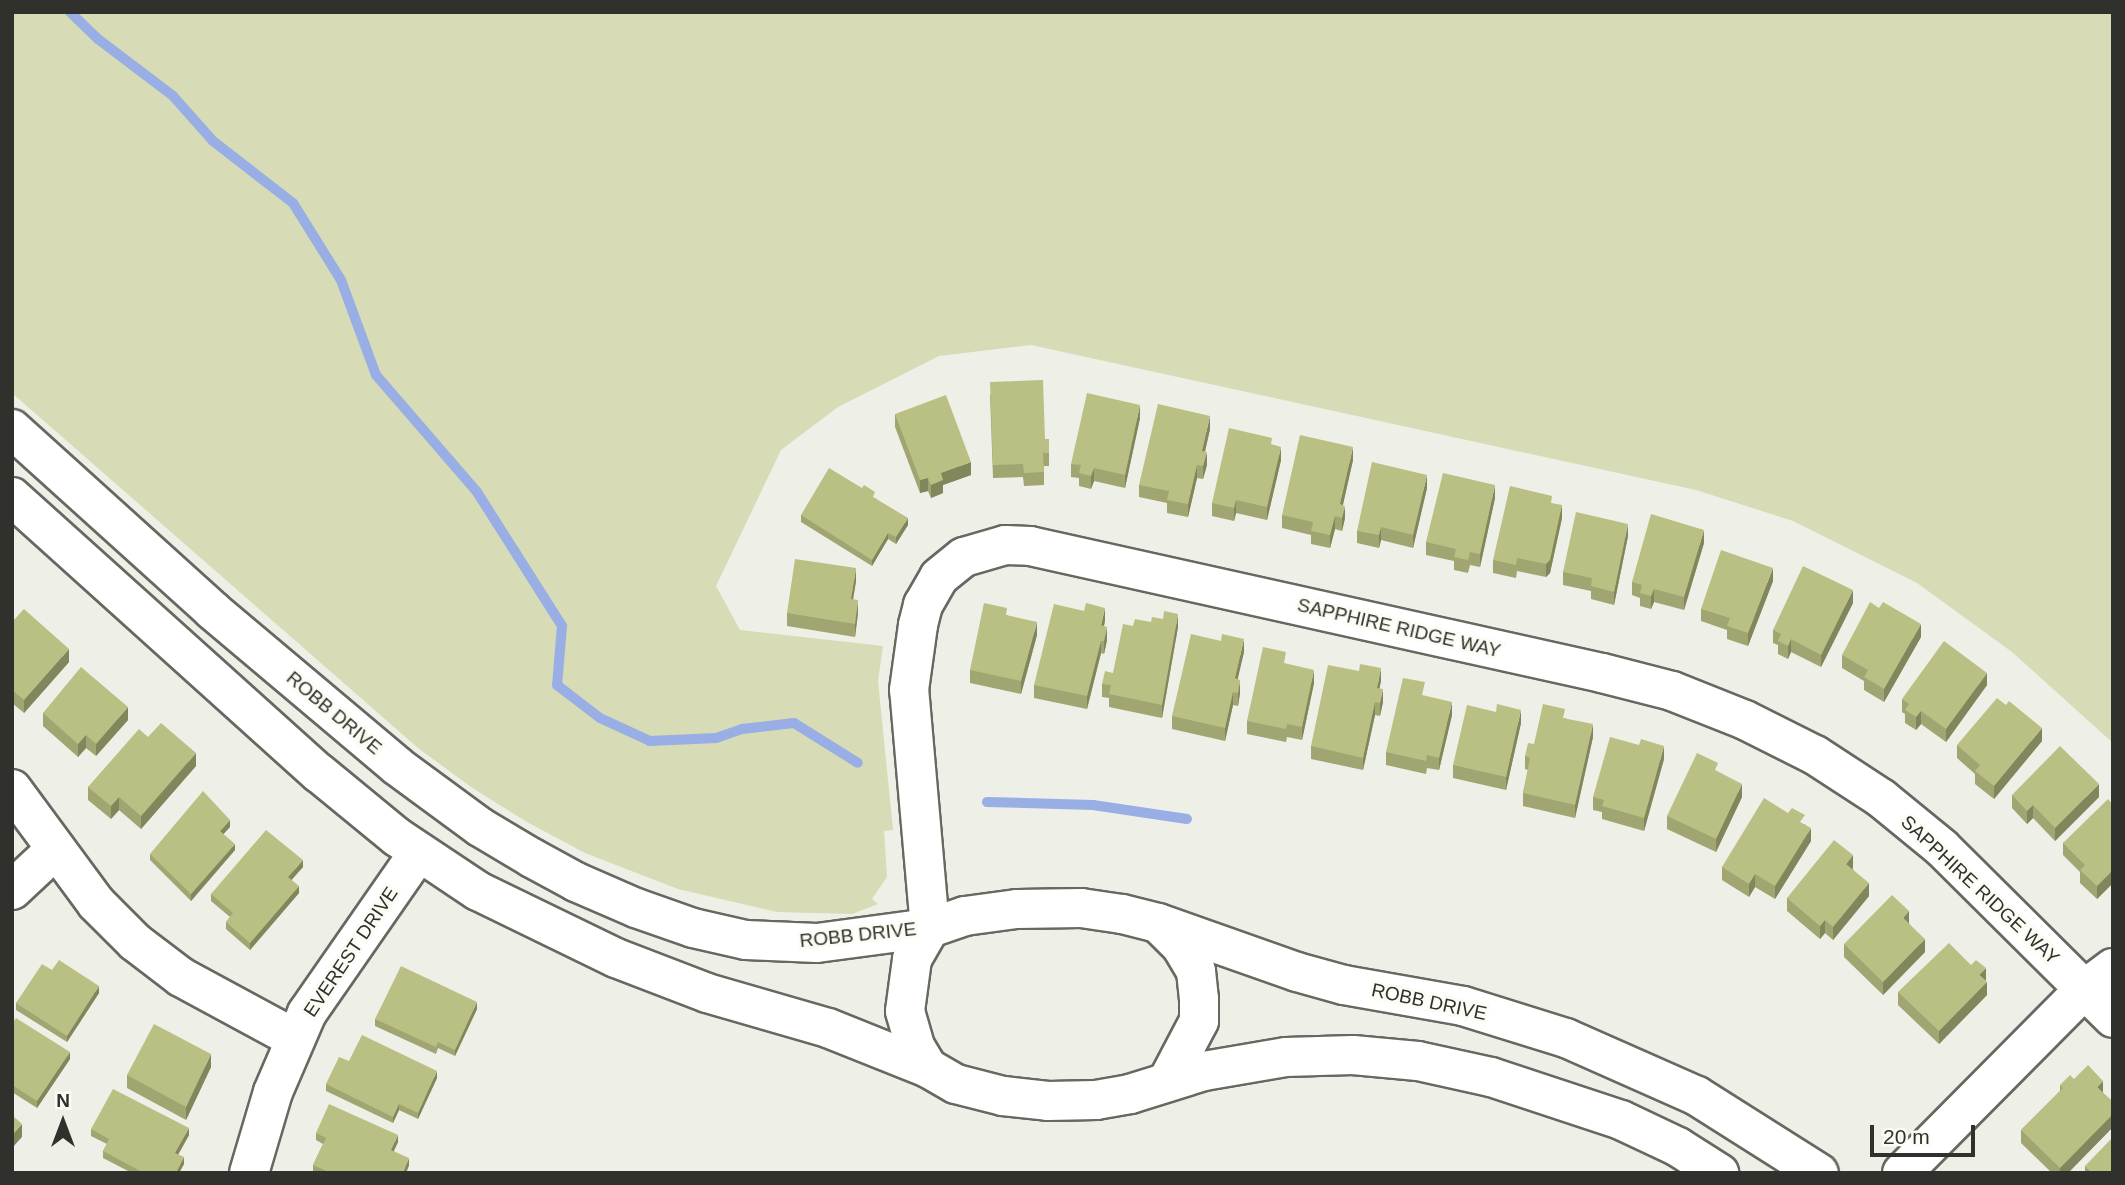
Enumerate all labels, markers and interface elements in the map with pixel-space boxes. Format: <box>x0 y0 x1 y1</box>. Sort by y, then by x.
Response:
street label: SAPPHIRE RIDGE WAY <box>1295 593 1503 663</box>
street label: ROBB DRIVE <box>282 667 386 759</box>
street label: SAPPHIRE RIDGE WAY <box>1896 811 2064 969</box>
street label: EVEREST DRIVE <box>299 883 403 1021</box>
street label: ROBB DRIVE <box>799 918 917 952</box>
street label: ROBB DRIVE <box>1369 979 1489 1025</box>
north arrow <box>28 1087 98 1157</box>
text: N <box>56 1090 70 1111</box>
scale bar <box>1873 1112 1978 1156</box>
text: 20 m <box>1883 1125 1930 1148</box>

